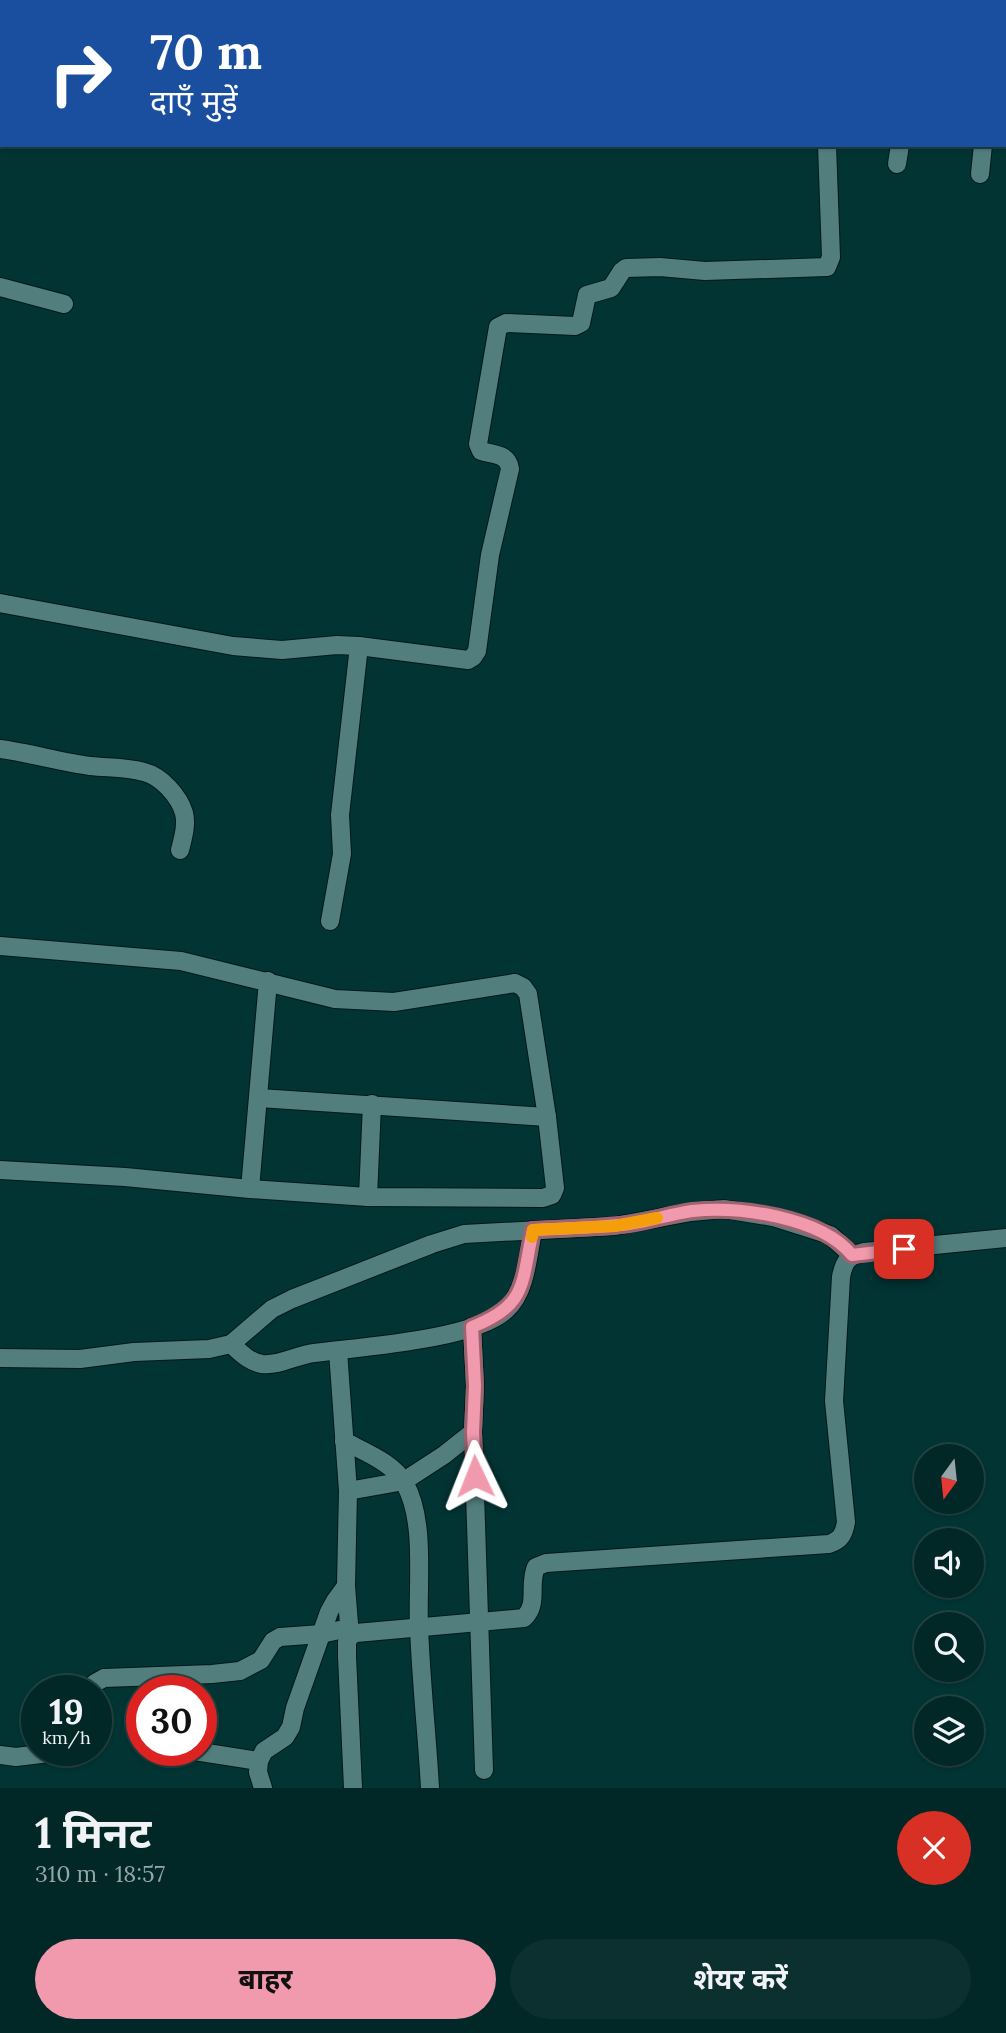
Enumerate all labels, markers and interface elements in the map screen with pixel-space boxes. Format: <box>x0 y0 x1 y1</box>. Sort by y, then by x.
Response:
text: 70 m <box>150 20 262 82</box>
icon: right <box>35 28 126 119</box>
text: दाएँ मुड़ें <box>150 81 238 122</box>
pin <box>874 1219 934 1279</box>
icon: arrive <box>885 1230 923 1268</box>
position arrow <box>438 1439 512 1513</box>
north arrow <box>914 1444 984 1514</box>
map controls <box>914 1444 984 1766</box>
button: sound <box>914 1528 984 1598</box>
button: search <box>914 1612 984 1682</box>
speed limit sign: 30 <box>126 1675 217 1766</box>
text: 19 <box>49 1689 84 1734</box>
button: layers <box>914 1696 984 1766</box>
text: km/h <box>42 1726 91 1749</box>
text: 1 मिनट <box>35 1806 151 1860</box>
button: close <box>897 1811 971 1885</box>
text: 310 m · 18:57 <box>35 1859 165 1888</box>
button: बाहर <box>35 1939 496 2019</box>
button: शेयर करें <box>510 1939 971 2019</box>

